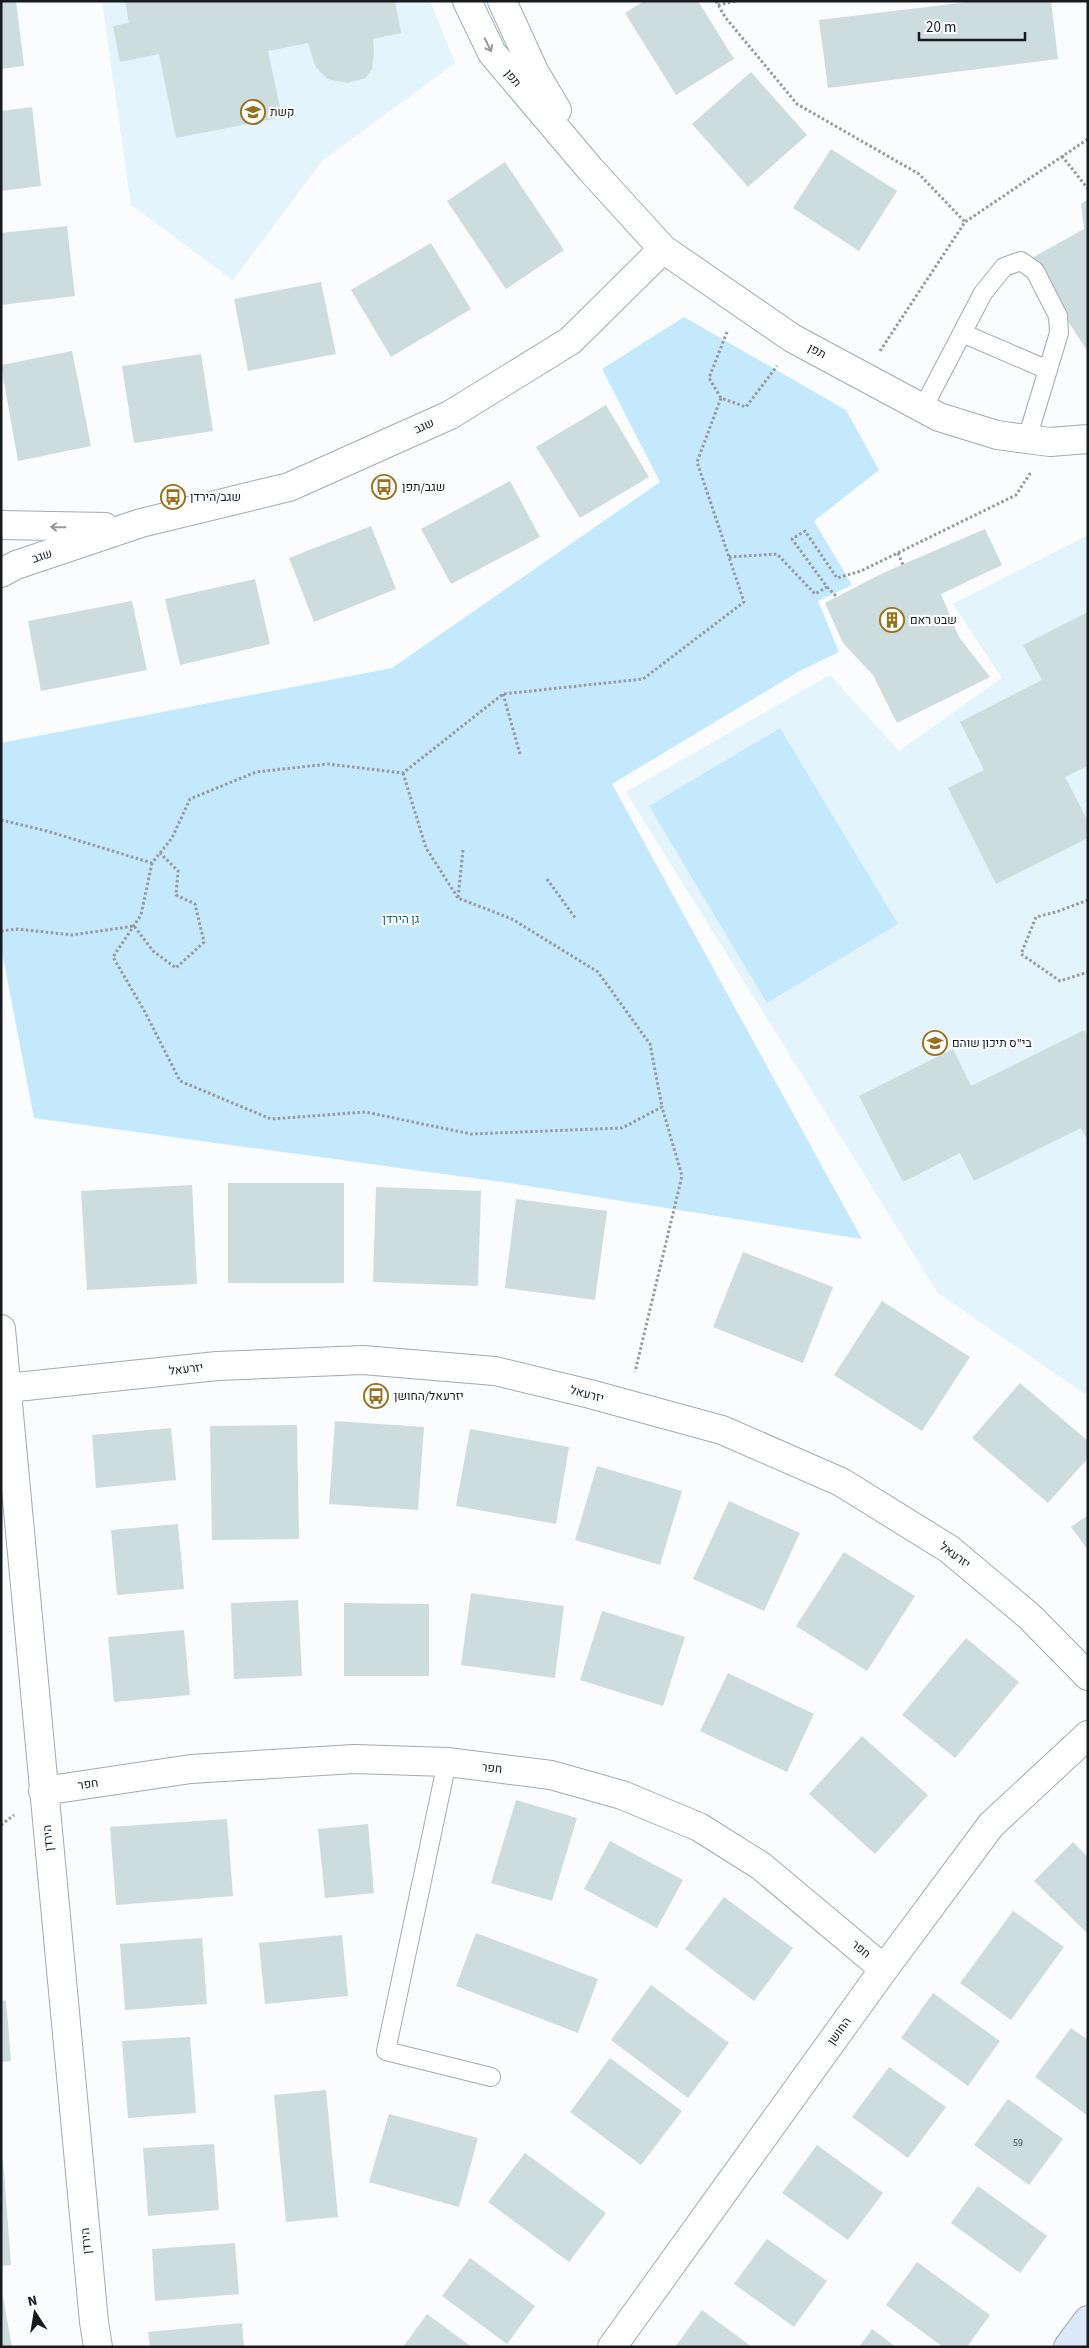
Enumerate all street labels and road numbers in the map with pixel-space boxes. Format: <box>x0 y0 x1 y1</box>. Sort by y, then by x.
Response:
street label: תפן <box>500 66 525 91</box>
street label: תפן <box>805 340 829 363</box>
street label: שגב <box>411 415 437 438</box>
street label: שגב <box>30 545 55 568</box>
street label: יזרעאל <box>168 1359 204 1380</box>
street label: יזרעאל <box>568 1382 606 1407</box>
street label: יזרעאל <box>936 1538 974 1573</box>
street label: חפר <box>481 1759 503 1778</box>
street label: חפר <box>77 1775 100 1794</box>
street label: הירדן <box>39 1824 58 1852</box>
street label: חפר <box>847 1936 874 1963</box>
street label: החושן <box>823 2014 855 2049</box>
street label: הירדן <box>77 2227 96 2255</box>

